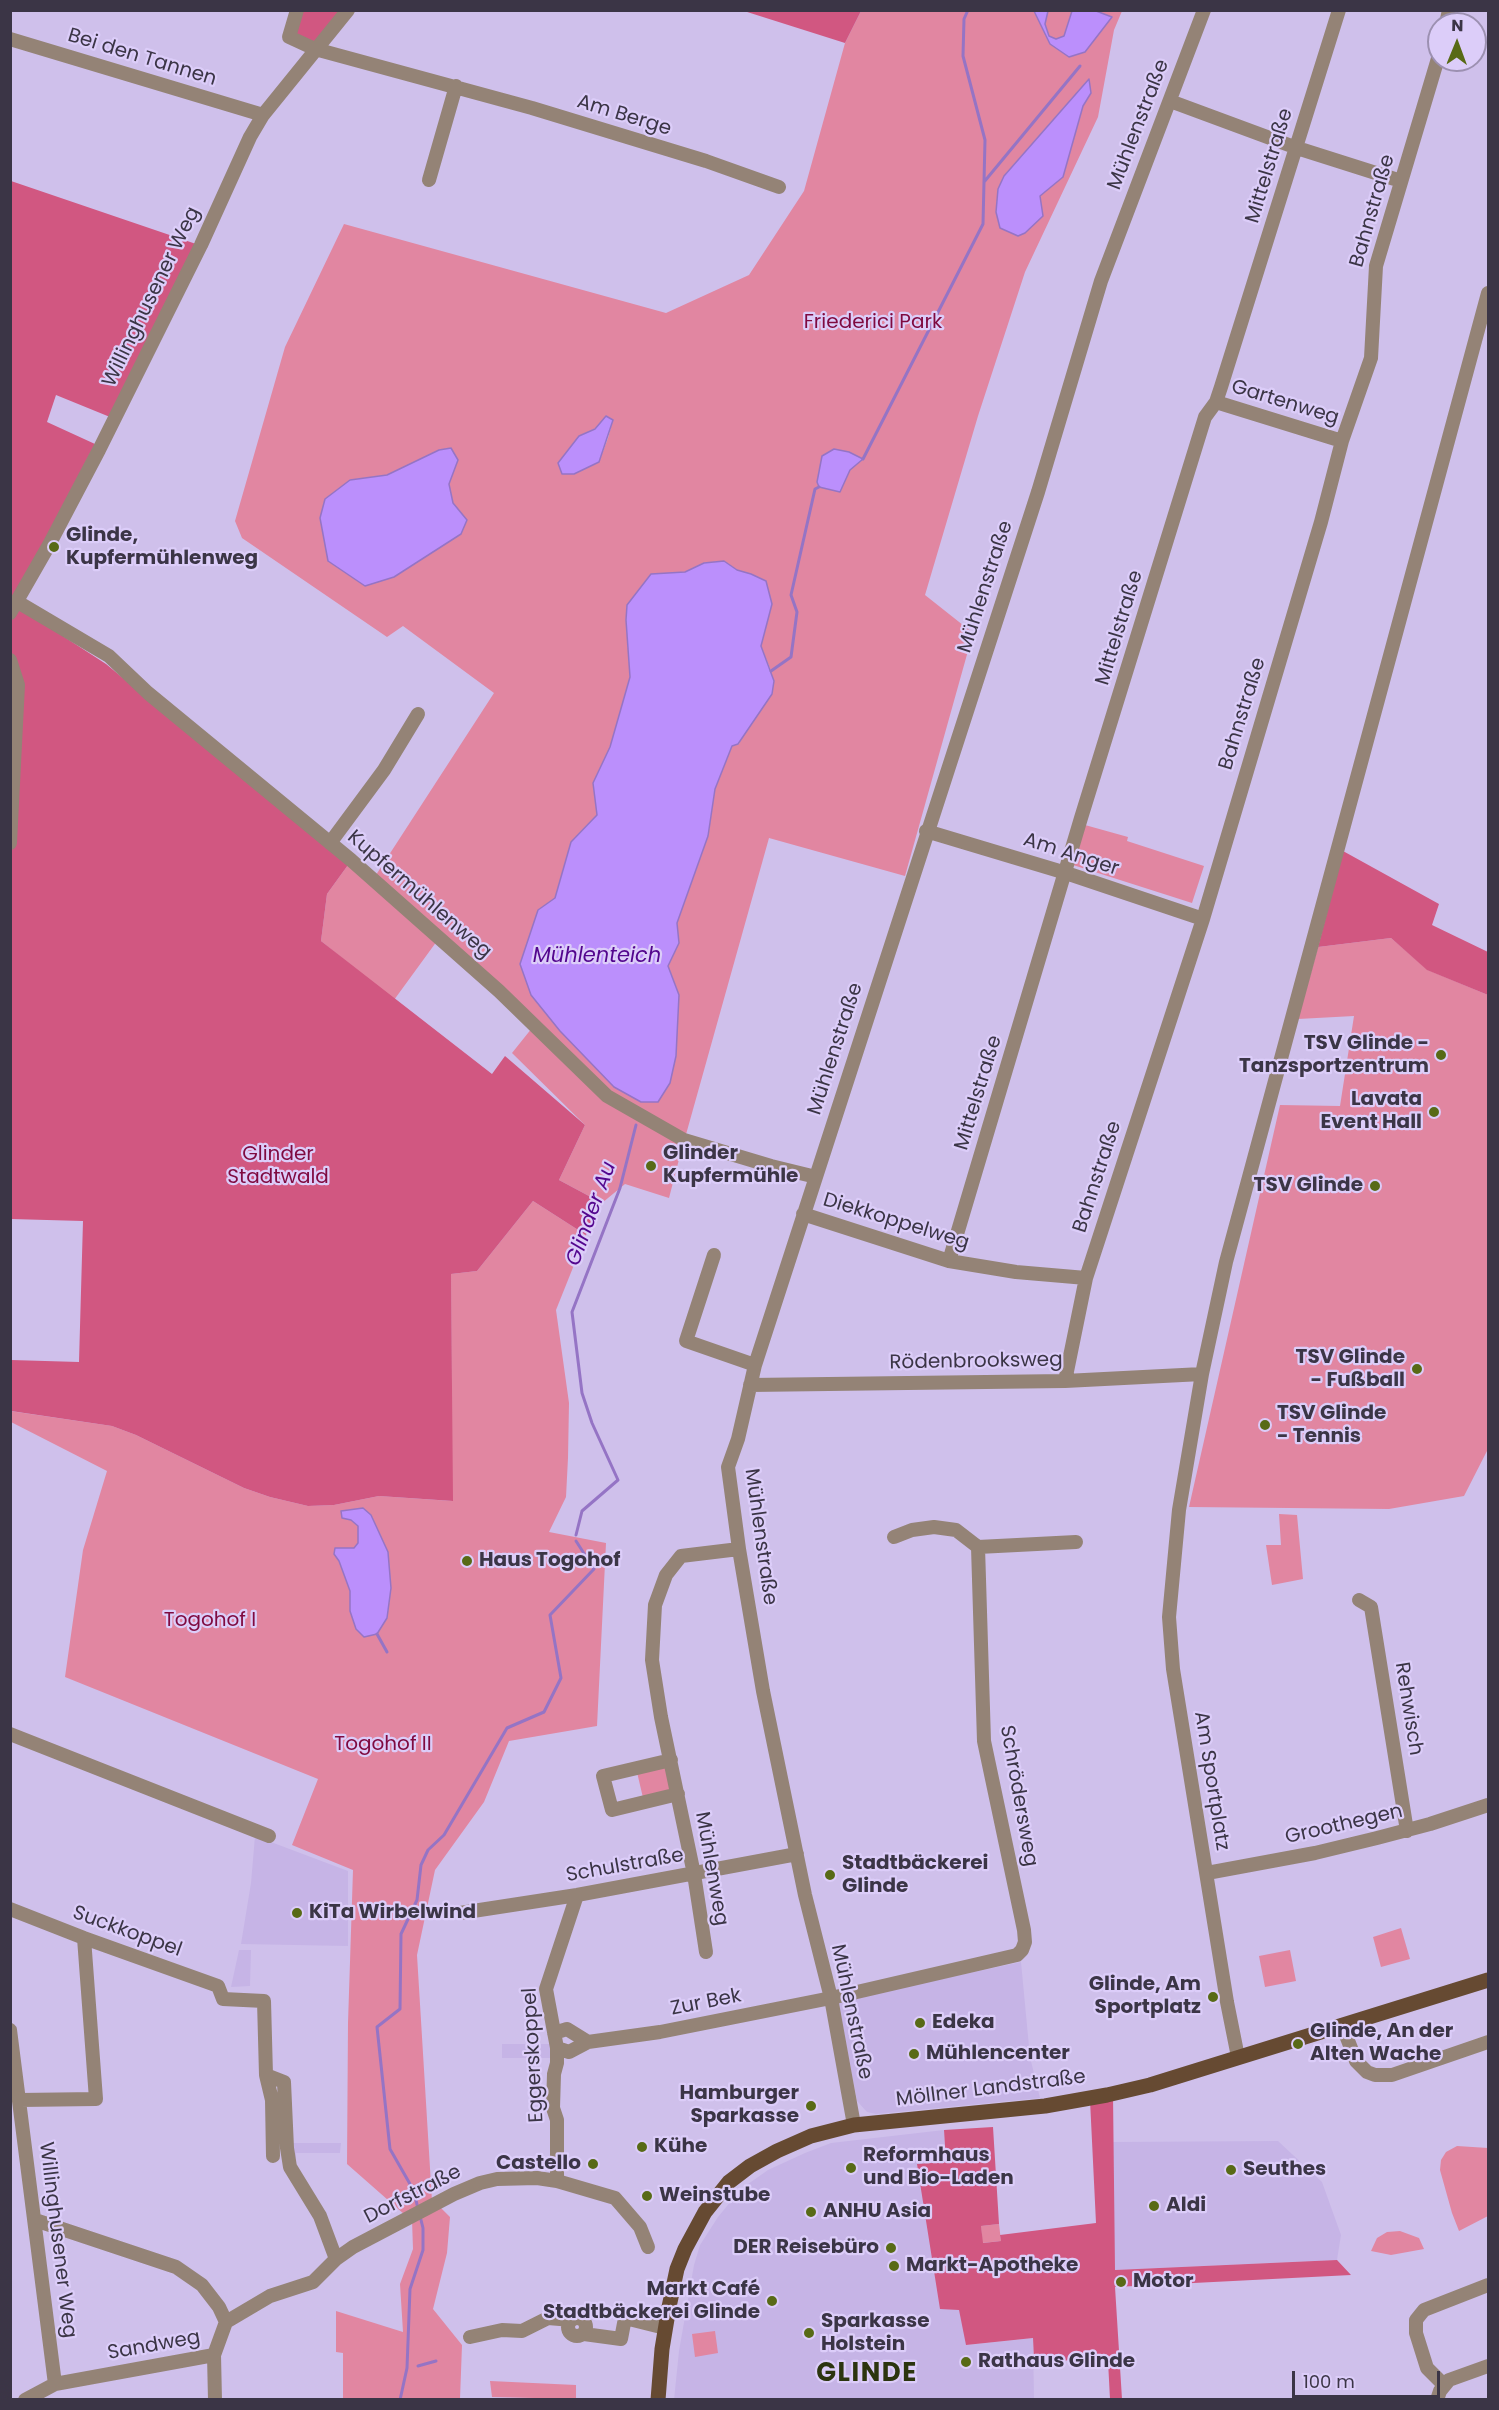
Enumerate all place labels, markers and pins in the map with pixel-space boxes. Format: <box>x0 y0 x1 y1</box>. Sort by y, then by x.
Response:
place label: Glinde, Kupfermühlenweg <box>66 524 258 571</box>
marker: Glinde, Kupfermühlenweg <box>47 540 61 554</box>
place label: TSV Glinde - Tanzsportzentrum <box>1239 1032 1429 1079</box>
marker: TSV Glinde - Tanzsportzentrum <box>1434 1048 1448 1062</box>
place label: Lavata Event Hall <box>1321 1088 1422 1135</box>
marker: Lavata Event Hall <box>1427 1105 1441 1119</box>
place label: Glinder Kupfermühle <box>663 1142 798 1189</box>
marker: Glinder Kupfermühle <box>644 1159 658 1173</box>
place label: TSV Glinde <box>1254 1174 1363 1198</box>
marker: TSV Glinde <box>1368 1179 1382 1193</box>
place label: TSV Glinde - Fußball <box>1296 1346 1405 1393</box>
marker: TSV Glinde - Fußball <box>1410 1362 1424 1376</box>
place label: TSV Glinde - Tennis <box>1277 1402 1386 1449</box>
marker: TSV Glinde - Tennis <box>1258 1418 1272 1432</box>
place label: Haus Togohof <box>479 1549 620 1573</box>
marker: Haus Togohof <box>460 1554 474 1568</box>
place label: Stadtbäckerei Glinde <box>842 1852 988 1899</box>
marker: Stadtbäckerei Glinde <box>823 1868 837 1882</box>
place label: KiTa Wirbelwind <box>309 1901 476 1925</box>
marker: KiTa Wirbelwind <box>290 1906 304 1920</box>
place label: Glinde, Am Sportplatz <box>1089 1973 1201 2020</box>
marker: Glinde, Am Sportplatz <box>1206 1990 1220 2004</box>
place label: Edeka <box>932 2011 995 2035</box>
marker: Edeka <box>913 2016 927 2030</box>
place label: Glinde, An der Alten Wache <box>1310 2020 1453 2067</box>
marker: Glinde, An der Alten Wache <box>1291 2037 1305 2051</box>
place label: Mühlencenter <box>926 2042 1070 2066</box>
marker: Mühlencenter <box>907 2047 921 2061</box>
place label: Hamburger Sparkasse <box>680 2082 799 2129</box>
marker: Hamburger Sparkasse <box>804 2099 818 2113</box>
place label: Kühe <box>654 2135 707 2159</box>
marker: Kühe <box>635 2140 649 2154</box>
place label: Reformhaus und Bio-Laden <box>863 2144 1014 2191</box>
place label: Castello <box>496 2152 581 2176</box>
marker: Castello <box>586 2157 600 2171</box>
place label: Seuthes <box>1243 2158 1326 2182</box>
marker: Reformhaus und Bio-Laden <box>844 2161 858 2175</box>
marker: Seuthes <box>1224 2163 1238 2177</box>
place label: Weinstube <box>659 2184 770 2208</box>
marker: Weinstube <box>640 2189 654 2203</box>
place label: Aldi <box>1166 2194 1206 2218</box>
marker: Aldi <box>1147 2199 1161 2213</box>
place label: ANHU Asia <box>823 2200 931 2224</box>
marker: ANHU Asia <box>804 2205 818 2219</box>
place label: DER Reisebüro <box>733 2236 879 2260</box>
marker: DER Reisebüro <box>884 2241 898 2255</box>
place label: Markt-Apotheke <box>906 2254 1078 2278</box>
marker: Markt-Apotheke <box>887 2259 901 2273</box>
place label: Motor <box>1133 2270 1194 2294</box>
marker: Motor <box>1114 2275 1128 2289</box>
place label: Markt Café Stadtbäckerei Glinde <box>543 2278 760 2325</box>
marker: Markt Café Stadtbäckerei Glinde <box>765 2294 779 2308</box>
place label: Sparkasse Holstein <box>821 2310 930 2357</box>
marker: Sparkasse Holstein <box>802 2326 816 2340</box>
place label: Rathaus Glinde <box>978 2350 1135 2374</box>
marker: Rathaus Glinde <box>959 2355 973 2369</box>

